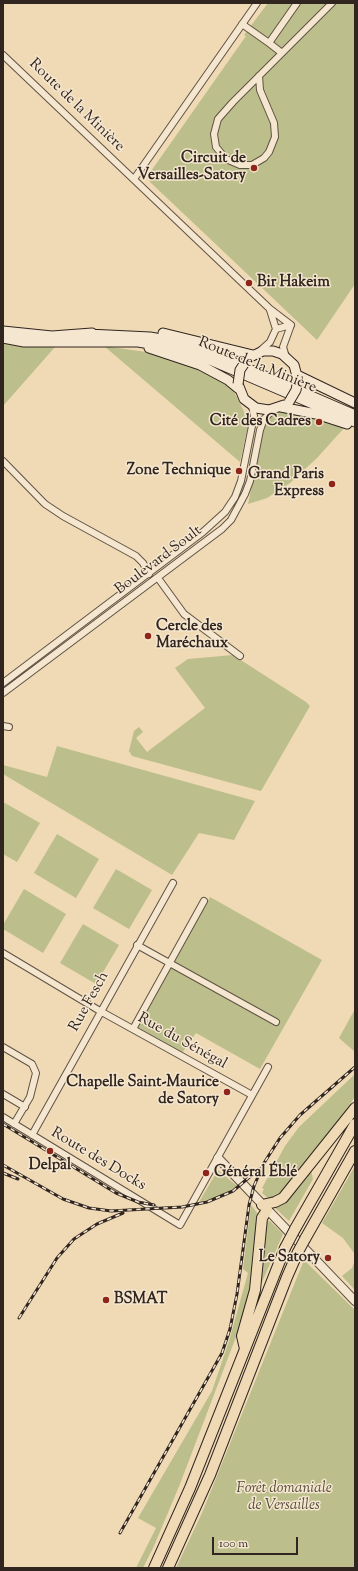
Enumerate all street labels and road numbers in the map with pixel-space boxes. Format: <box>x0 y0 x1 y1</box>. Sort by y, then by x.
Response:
street label: Route de la Minière <box>24 56 128 156</box>
street label: Route de la Minière <box>195 334 319 398</box>
street label: Boulevard Soult <box>112 523 206 599</box>
street label: Rue Fesch <box>66 969 114 1035</box>
street label: Rue du Sénégal <box>134 1010 230 1074</box>
street label: Route des Docks <box>47 1125 149 1195</box>

